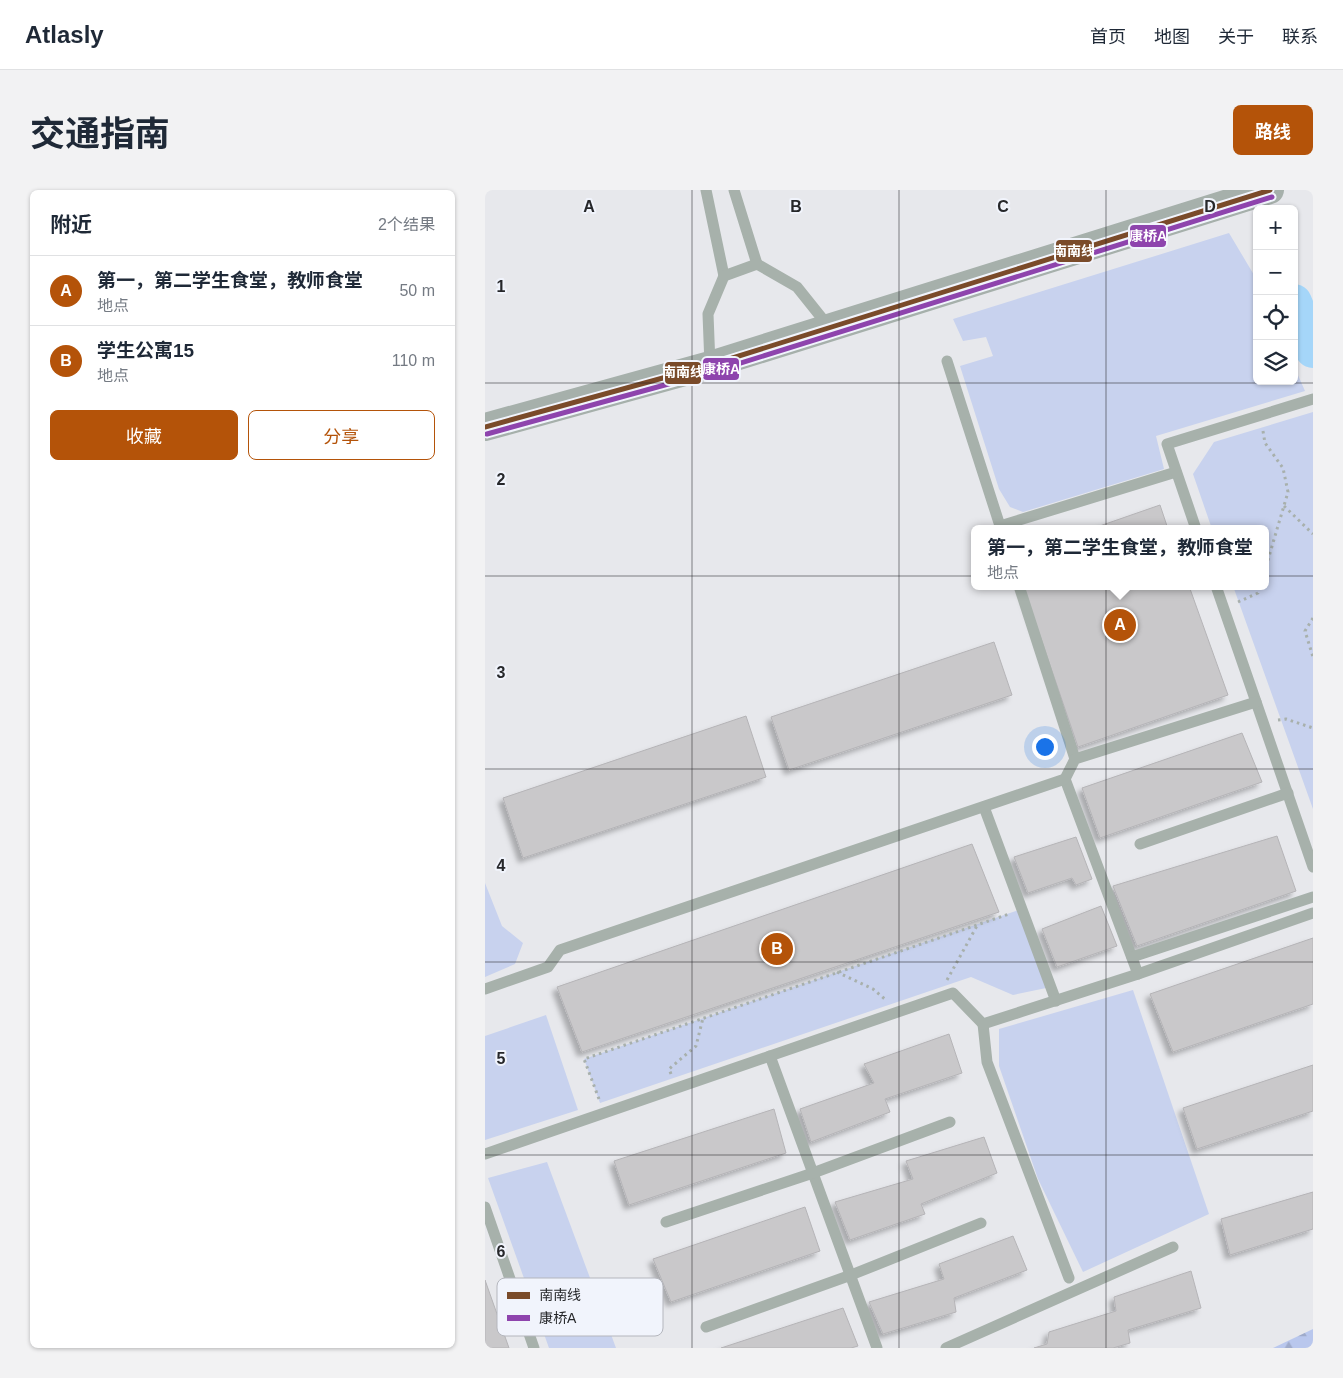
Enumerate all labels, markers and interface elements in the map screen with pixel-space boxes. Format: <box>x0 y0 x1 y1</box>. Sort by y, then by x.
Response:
text: Atlasly <box>25 21 104 48</box>
text: 首页 <box>1090 27 1126 47</box>
text: 地图 <box>1154 27 1190 47</box>
text: 关于 <box>1218 27 1254 47</box>
text: 联系 <box>1282 27 1318 47</box>
button: 路线 <box>1233 105 1313 155</box>
text: 交通指南 <box>30 114 170 153</box>
text: A <box>583 198 595 215</box>
text: B <box>790 198 802 215</box>
text: C <box>997 198 1009 215</box>
text: D <box>1204 198 1216 215</box>
map controls <box>1253 205 1298 385</box>
button: + <box>1253 205 1298 250</box>
text: 附近 <box>50 213 92 236</box>
text: 2个结果 <box>378 216 435 233</box>
line badge: 康桥A <box>1129 224 1167 248</box>
text: 康桥A <box>1129 228 1167 244</box>
line badge: 南南线 <box>1055 239 1093 263</box>
text: 南南线 <box>1053 243 1095 259</box>
button: − <box>1253 250 1298 295</box>
text: 第一，第二学生食堂，教师食堂 <box>97 270 363 291</box>
text: 1 <box>497 278 506 295</box>
text: A <box>60 282 72 299</box>
text: 50 m <box>399 282 435 299</box>
button: locate <box>1253 295 1298 340</box>
text: 地点 <box>97 297 129 314</box>
text: 学生公寓15 <box>97 340 194 361</box>
button: layers <box>1253 340 1298 385</box>
text: B <box>60 352 72 369</box>
text: 110 m <box>392 352 435 369</box>
line badge: 康桥A <box>702 357 740 381</box>
line badge: 南南线 <box>664 361 702 385</box>
text: 康桥A <box>702 361 740 377</box>
text: 南南线 <box>662 364 704 380</box>
text: 地点 <box>97 367 129 384</box>
button: 收藏 <box>50 410 238 460</box>
button: 分享 <box>248 410 435 460</box>
text: 2 <box>497 471 506 488</box>
popup <box>971 525 1269 590</box>
text: 第一，第二学生食堂，教师食堂 <box>987 537 1253 558</box>
text: 地点 <box>987 564 1019 581</box>
pin: A <box>1104 606 1136 644</box>
text: 3 <box>497 664 506 681</box>
your location <box>1032 734 1058 760</box>
text: 4 <box>497 857 506 874</box>
pin: B <box>761 930 793 968</box>
text: 5 <box>497 1050 506 1067</box>
text: 6 <box>497 1243 506 1260</box>
legend <box>497 1278 663 1336</box>
text: 南南线 <box>539 1287 581 1303</box>
text: 康桥A <box>539 1310 577 1326</box>

